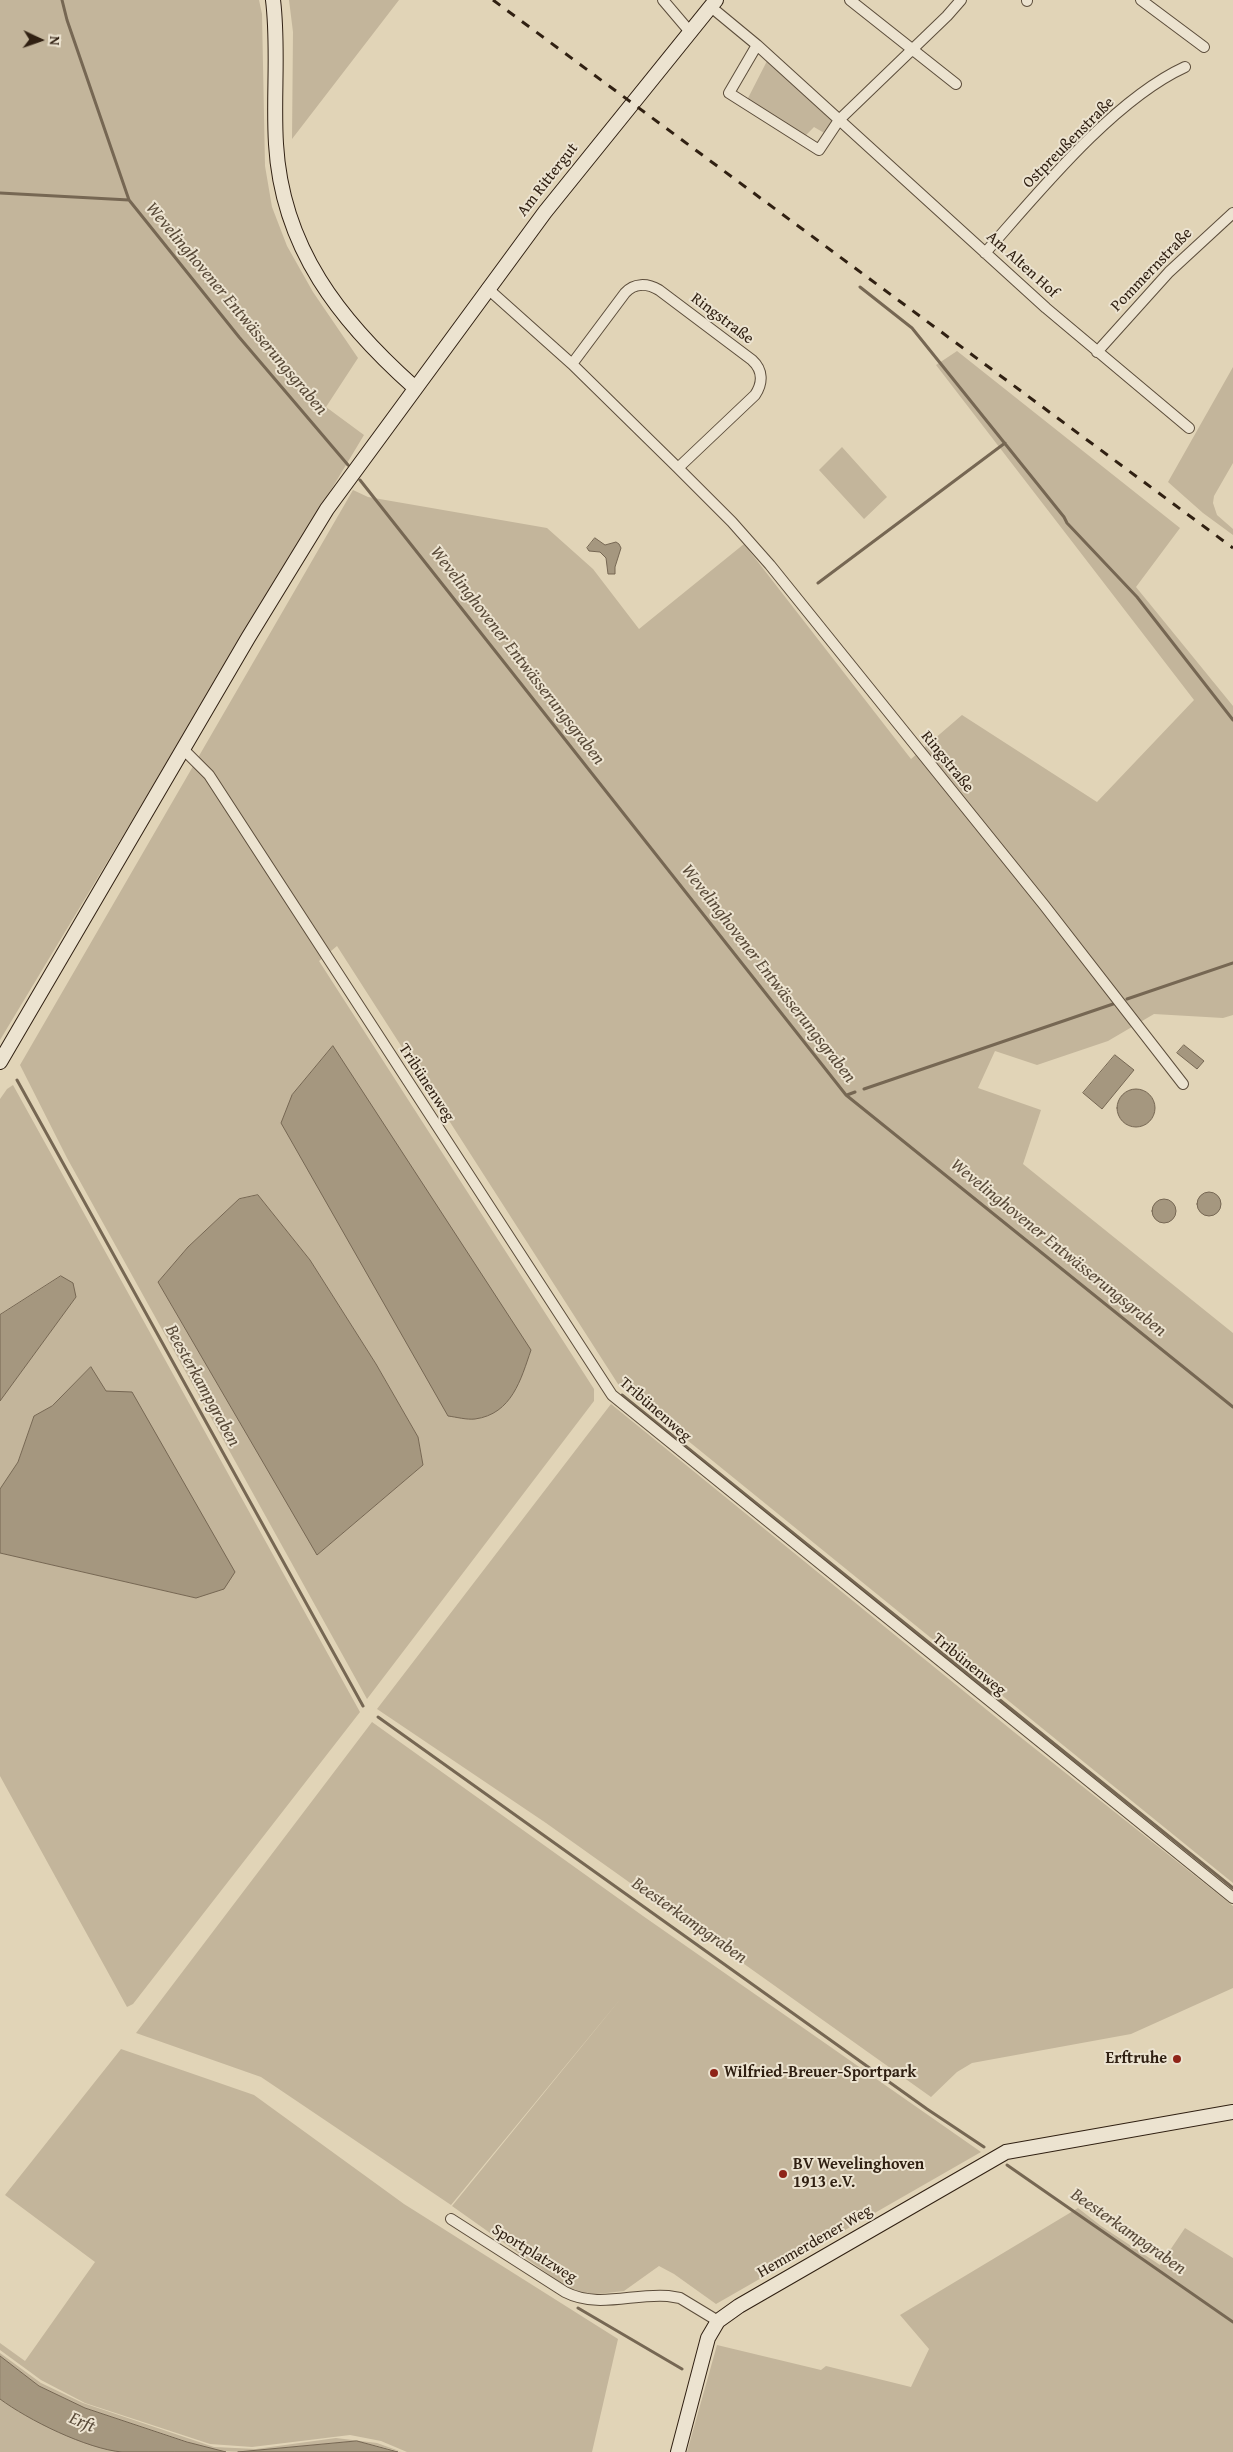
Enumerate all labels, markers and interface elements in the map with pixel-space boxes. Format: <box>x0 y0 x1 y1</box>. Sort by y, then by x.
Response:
north arrow <box>15 15 65 65</box>
text: N <box>45 36 65 46</box>
street label: Ostpreußenstraße <box>1019 93 1119 193</box>
street label: Am Rittergut <box>513 140 583 220</box>
water label: Wevelinghovener Entwässerungsgraben <box>141 198 331 420</box>
street label: Pommernstraße <box>1107 224 1197 316</box>
street label: Am Alten Hof <box>982 228 1062 302</box>
street label: Ringstraße <box>687 289 757 349</box>
water label: Wevelinghovener Entwässerungsgraben <box>425 542 609 770</box>
street label: Ringstraße <box>916 727 978 797</box>
water label: Wevelinghovener Entwässerungsgraben <box>676 860 860 1088</box>
street label: Tribünenweg <box>394 1040 458 1126</box>
water label: Wevelinghovener Entwässerungsgraben <box>946 1154 1170 1342</box>
water label: Beesterkampgraben <box>160 1321 244 1451</box>
street label: Tribünenweg <box>615 1374 695 1446</box>
street label: Tribünenweg <box>928 1630 1010 1700</box>
water label: Beesterkampgraben <box>627 1873 751 1969</box>
place label: Erftruhe <box>1106 2049 1167 2069</box>
marker: Erftruhe <box>1171 2053 1183 2065</box>
place label: Wilfried-Breuer-Sportpark <box>724 2063 916 2083</box>
marker: Wilfried-Breuer-Sportpark <box>708 2067 720 2079</box>
place label: BV Wevelinghoven 1913 e.V. <box>793 2155 924 2193</box>
marker: BV Wevelinghoven 1913 e.V. <box>777 2168 789 2180</box>
water label: Beesterkampgraben <box>1066 2184 1190 2280</box>
street label: Hemmerdener Weg <box>754 2201 876 2283</box>
street label: Sportplatzweg <box>488 2220 580 2288</box>
water label: Erft <box>66 2408 98 2438</box>

